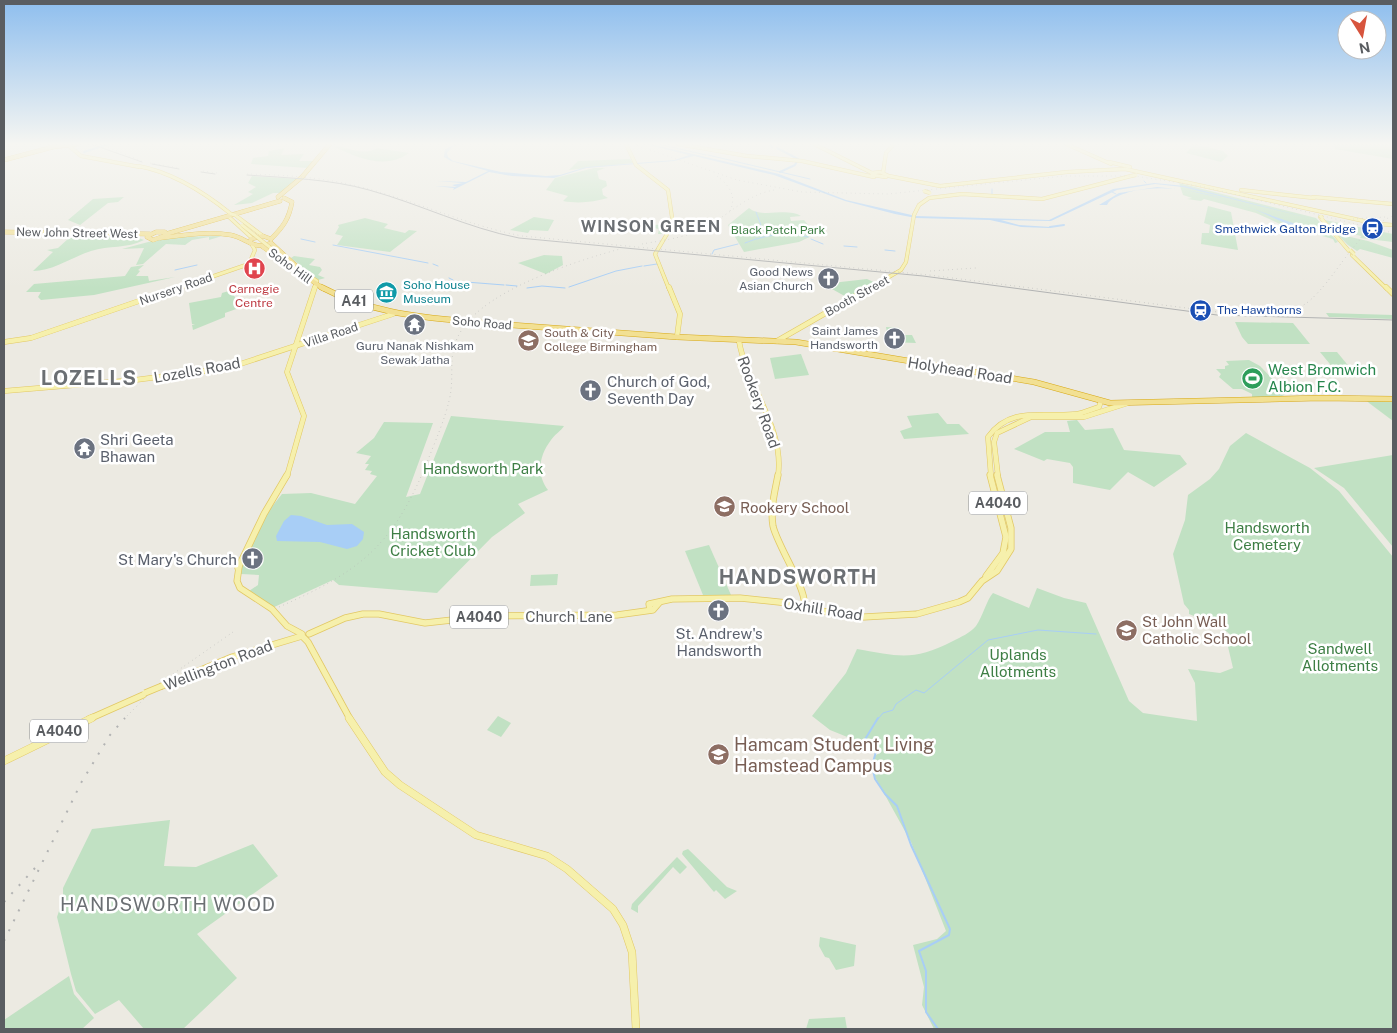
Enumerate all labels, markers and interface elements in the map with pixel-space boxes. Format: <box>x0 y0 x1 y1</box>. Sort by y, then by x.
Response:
north arrow <box>1337 10 1387 60</box>
text: N <box>1358 39 1371 57</box>
district label: WINSON GREEN <box>581 217 721 236</box>
station icon: Smethwick Galton Bridge <box>1360 217 1384 241</box>
place label: Smethwick Galton Bridge <box>1215 222 1356 236</box>
park label: Black Patch Park <box>731 223 826 237</box>
street label: New John Street West <box>16 225 138 241</box>
street label: Soho Hill <box>265 245 315 287</box>
hospital icon: Carnegie Centre <box>242 256 266 280</box>
place label: Good News Asian Church <box>739 265 813 293</box>
church icon: Good News Asian Church <box>817 267 841 291</box>
street label: Nursery Road <box>138 270 214 308</box>
street label: Booth Street <box>823 273 892 319</box>
place label: Soho House Museum <box>403 278 470 306</box>
museum icon: Soho House Museum <box>375 280 399 304</box>
place label: Carnegie Centre <box>229 282 279 310</box>
road number: A41 <box>335 290 373 312</box>
station icon: The Hawthorns <box>1189 298 1213 322</box>
place label: The Hawthorns <box>1217 303 1302 317</box>
temple icon: Guru Nanak Nishkam Sewak Jatha <box>403 313 427 337</box>
street label: Soho Road <box>452 313 512 333</box>
street label: Villa Road <box>302 320 360 350</box>
place label: Saint James Handsworth <box>810 324 878 352</box>
place label: South & City College Birmingham <box>544 326 657 354</box>
church icon: Saint James Handsworth <box>882 326 906 350</box>
school or university icon: South & City College Birmingham <box>516 328 540 352</box>
place label: Guru Nanak Nishkam Sewak Jatha <box>356 339 474 367</box>
street label: Holyhead Road <box>907 353 1013 387</box>
street label: Lozells Road <box>152 354 242 386</box>
street label: Rookery Road <box>734 354 784 450</box>
place label: West Bromwich Albion F.C. <box>1268 361 1376 395</box>
district label: LOZELLS <box>41 366 137 390</box>
sports icon: West Bromwich Albion F.C. <box>1240 366 1264 390</box>
place label: Church of God, Seventh Day <box>607 373 711 407</box>
church icon: Church of God, Seventh Day <box>579 378 603 402</box>
place label: Shri Geeta Bhawan <box>100 431 174 465</box>
temple icon: Shri Geeta Bhawan <box>72 436 96 460</box>
park label: Handsworth Park <box>423 460 543 477</box>
road number: A4040 <box>969 492 1027 514</box>
school or university icon: Rookery School <box>712 495 736 519</box>
place label: Rookery School <box>740 499 849 516</box>
park label: Handsworth Cemetery <box>1224 519 1310 553</box>
park label: Handsworth Cricket Club <box>390 525 476 559</box>
church icon: St Mary's Church <box>241 547 265 571</box>
place label: St Mary's Church <box>118 551 237 568</box>
district label: HANDSWORTH <box>719 565 877 589</box>
street label: Oxhill Road <box>782 594 864 624</box>
church icon: St. Andrew's Handsworth <box>707 598 731 622</box>
road number: A4040 <box>450 606 508 628</box>
street label: Church Lane <box>525 608 613 625</box>
place label: St John Wall Catholic School <box>1142 613 1251 647</box>
school or university icon: St John Wall Catholic School <box>1114 618 1138 642</box>
place label: St. Andrew's Handsworth <box>675 625 763 659</box>
street label: Wellington Road <box>161 637 275 693</box>
park label: Sandwell Allotments <box>1302 640 1378 674</box>
park label: Uplands Allotments <box>980 646 1056 680</box>
road number: A4040 <box>30 719 88 742</box>
place label: Hamcam Student Living Hamstead Campus <box>734 734 934 776</box>
school or university icon: Hamcam Student Living Hamstead Campus <box>706 742 730 766</box>
district label: HANDSWORTH WOOD <box>60 893 276 915</box>

